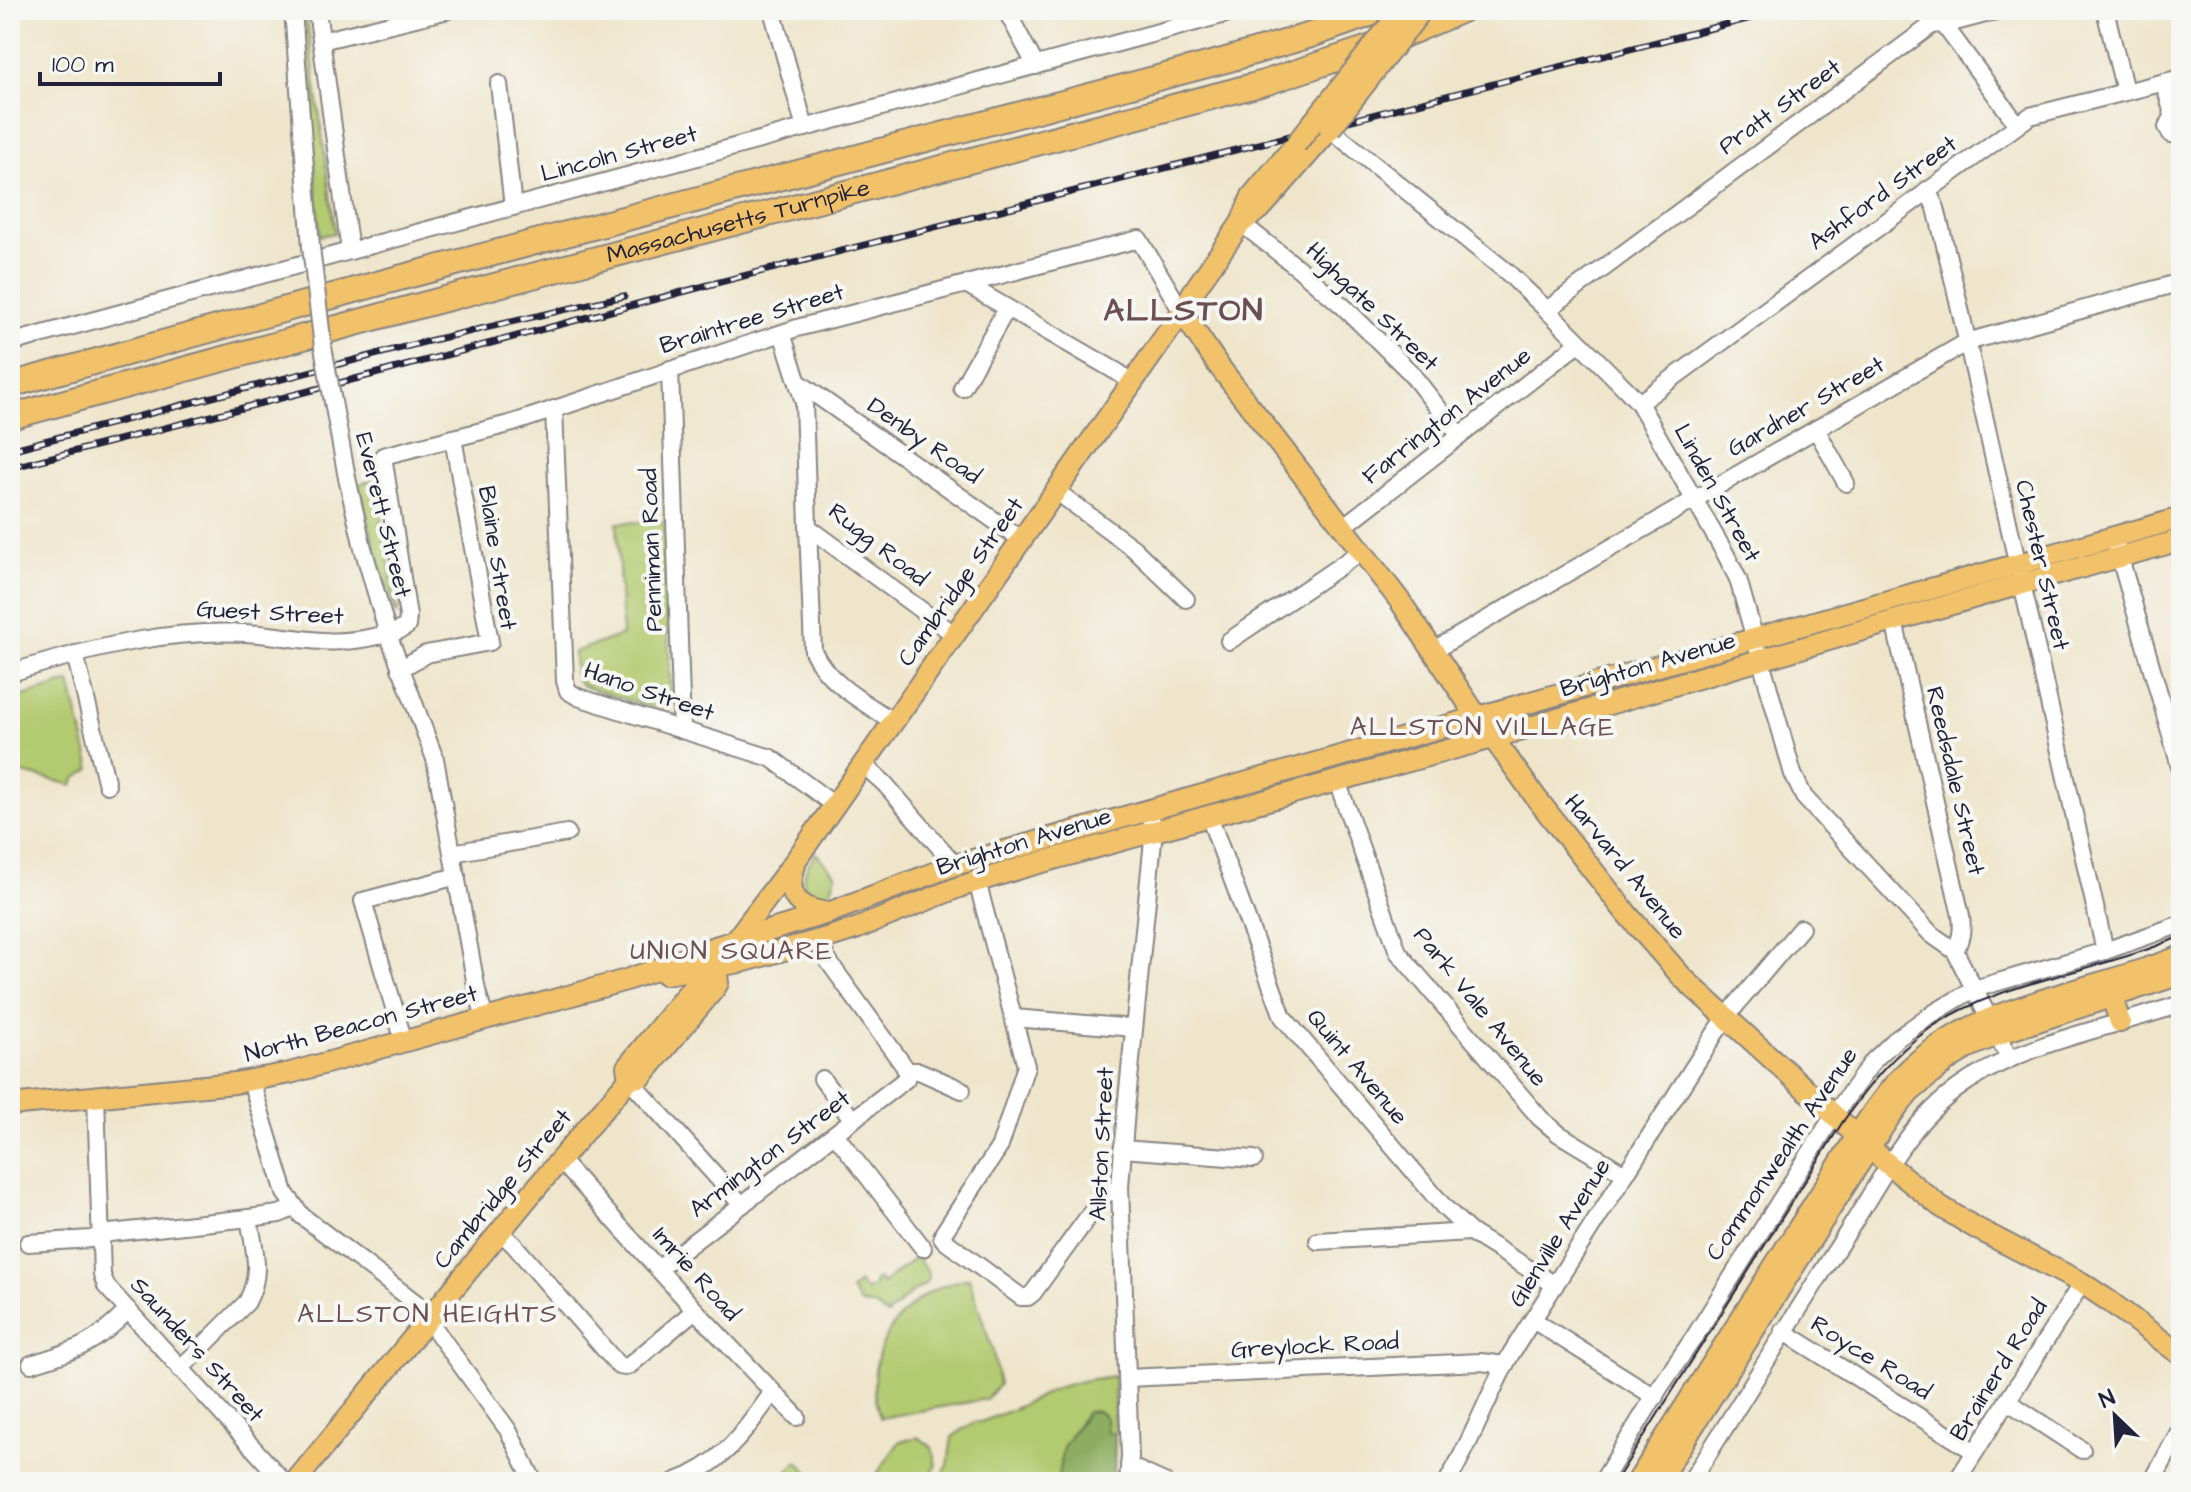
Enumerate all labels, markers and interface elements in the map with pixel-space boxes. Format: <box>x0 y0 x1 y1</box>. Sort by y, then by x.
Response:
scale bar <box>40 36 220 86</box>
text: 100 m <box>52 48 114 82</box>
street label: Pratt Street <box>1712 51 1848 163</box>
street label: Lincoln Street <box>537 117 701 191</box>
street label: Ashford Street <box>1802 127 1965 259</box>
street label: Massachusetts Turnpike <box>603 171 874 273</box>
street label: Highgate Street <box>1297 235 1446 380</box>
street label: Braintree Street <box>656 275 848 363</box>
district label: ALLSTON <box>1104 288 1264 333</box>
street label: Farrington Avenue <box>1355 339 1539 494</box>
street label: Gardner Street <box>1721 348 1891 466</box>
street label: Denby Road <box>860 389 988 494</box>
street label: Linden Street <box>1665 418 1769 568</box>
street label: Everett Street <box>346 429 420 601</box>
street label: Penniman Road <box>632 468 672 632</box>
street label: Chester Street <box>2006 477 2078 654</box>
street label: Blaine Street <box>469 484 525 633</box>
street label: Cambridge Street <box>890 490 1033 674</box>
street label: Rugg Road <box>820 495 935 596</box>
street label: Guest Street <box>196 592 345 634</box>
street label: Brighton Avenue <box>1556 624 1740 707</box>
street label: Hano Street <box>579 654 719 730</box>
street label: Reedsdale Street <box>1917 683 1993 879</box>
district label: ALLSTON VILLAGE <box>1350 709 1616 745</box>
street label: Harvard Avenue <box>1556 787 1694 947</box>
street label: Brighton Avenue <box>932 799 1116 886</box>
street label: Park Vale Avenue <box>1405 920 1555 1094</box>
district label: UNION SQUARE <box>630 933 834 969</box>
street label: North Beacon Street <box>241 976 481 1071</box>
street label: Quint Avenue <box>1298 1002 1416 1132</box>
street label: Commonwealth Avenue <box>1698 1040 1866 1268</box>
street label: Allston Street <box>1081 1066 1123 1222</box>
street label: Armington Street <box>682 1082 859 1227</box>
street label: Cambridge Street <box>426 1101 581 1277</box>
street label: Glenville Avenue <box>1501 1152 1619 1314</box>
street label: Imrie Road <box>644 1219 748 1329</box>
street label: Saunders Street <box>122 1269 272 1431</box>
street label: Brainerd Road <box>1942 1293 2056 1447</box>
district label: ALLSTON HEIGHTS <box>297 1296 559 1332</box>
street label: Royce Road <box>1804 1307 1938 1409</box>
street label: Greylock Road <box>1230 1325 1400 1368</box>
north arrow <box>2075 1376 2155 1456</box>
text: N <box>2094 1382 2120 1416</box>

